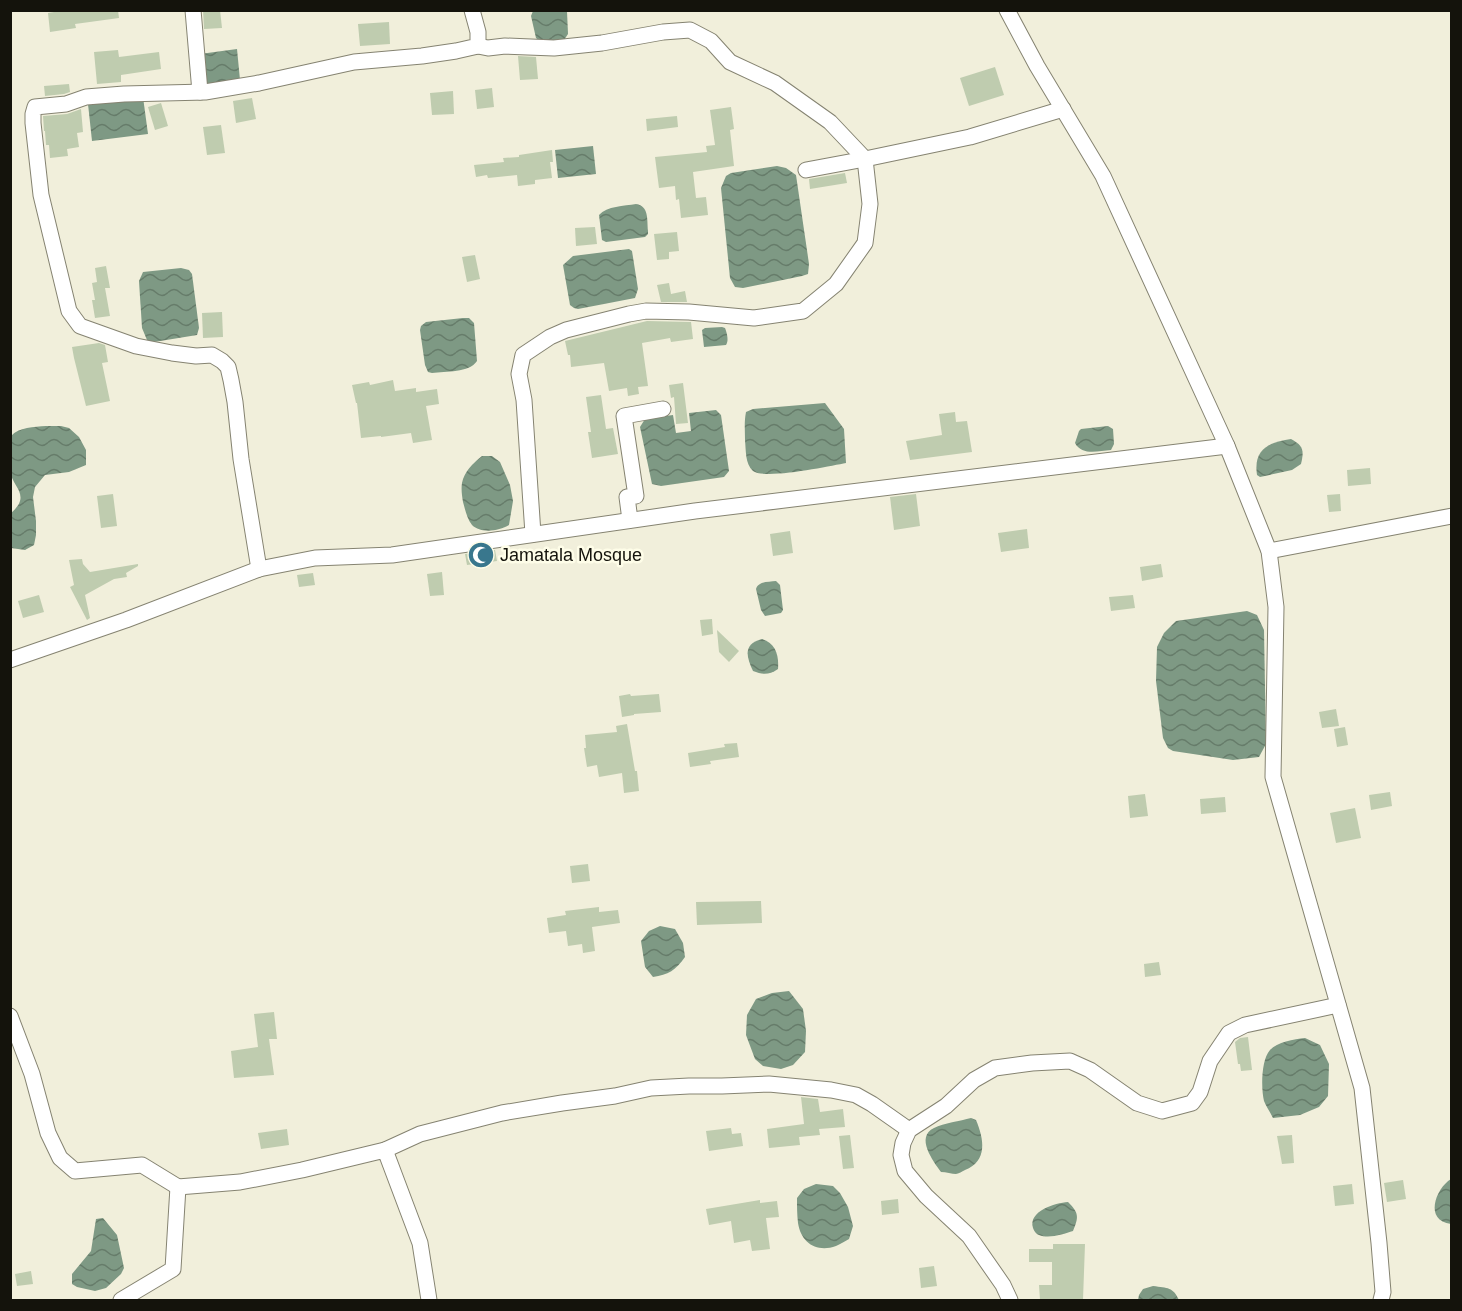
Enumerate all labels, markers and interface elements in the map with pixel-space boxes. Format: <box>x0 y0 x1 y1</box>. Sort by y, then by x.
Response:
mosque icon: Jamatala Mosque <box>466 540 496 570</box>
place label: Jamatala Mosque <box>500 545 642 565</box>

